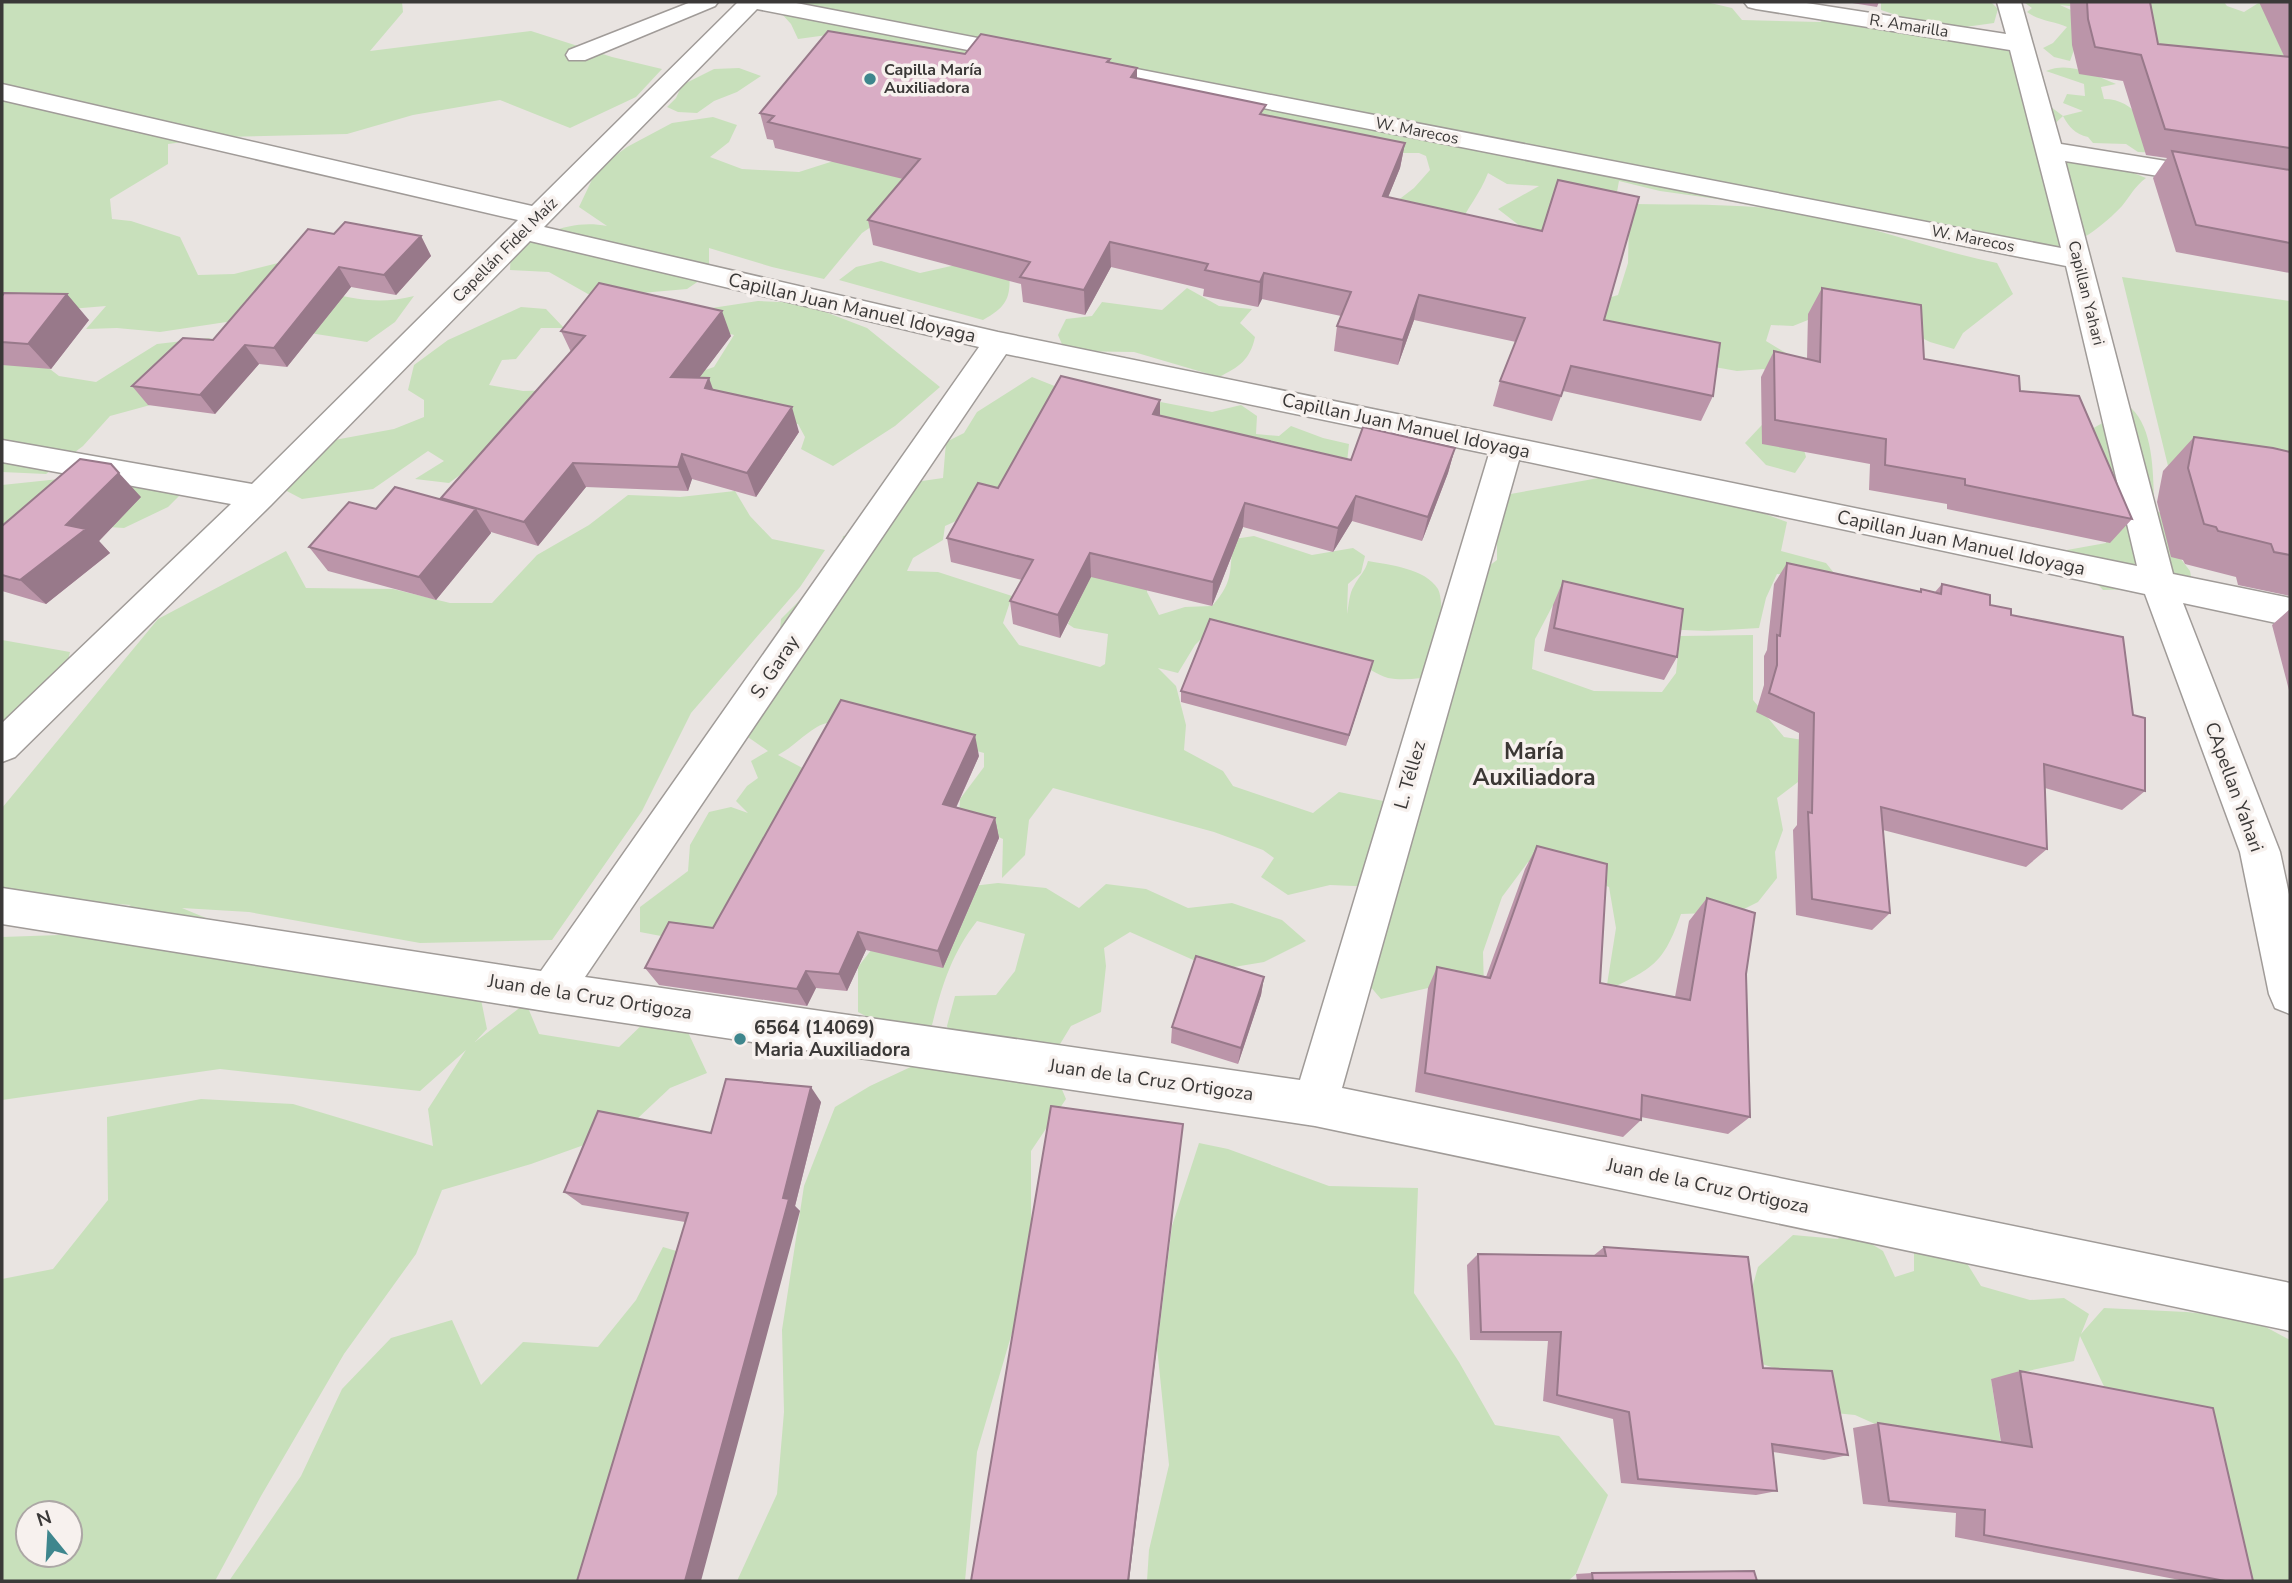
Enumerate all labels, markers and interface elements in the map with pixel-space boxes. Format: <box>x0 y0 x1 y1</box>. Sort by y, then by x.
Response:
street label: R. Amarilla <box>1868 9 1950 43</box>
place label: Capilla María Auxiliadora <box>884 59 982 99</box>
marker: Capilla María Auxiliadora <box>862 71 878 87</box>
street label: W. Marecos <box>1373 112 1461 150</box>
street label: Capellán Fidel Maíz <box>448 193 562 307</box>
street label: W. Marecos <box>1929 220 2017 258</box>
street label: Capillan Yahari <box>2062 238 2110 348</box>
street label: Capillan Juan Manuel Idoyaga <box>726 267 978 349</box>
street label: Capillan Juan Manuel Idoyaga <box>1279 387 1533 465</box>
street label: Capillan Juan Manuel Idoyaga <box>1834 504 2088 582</box>
street label: S. Garay <box>744 630 806 704</box>
street label: CApellan Yahari <box>2198 718 2270 856</box>
district label: María Auxiliadora <box>1472 736 1596 793</box>
street label: L. Téllez <box>1388 738 1432 812</box>
street label: Juan de la Cruz Ortigoza <box>485 968 694 1026</box>
place label: 6564 (14069) Maria Auxiliadora <box>754 1015 910 1063</box>
marker: 6564 (14069) Maria Auxiliadora <box>732 1031 748 1047</box>
street label: Juan de la Cruz Ortigoza <box>1046 1053 1255 1107</box>
street label: Juan de la Cruz Ortigoza <box>1603 1152 1812 1220</box>
north arrow <box>14 1499 84 1569</box>
text: N <box>33 1504 55 1533</box>

